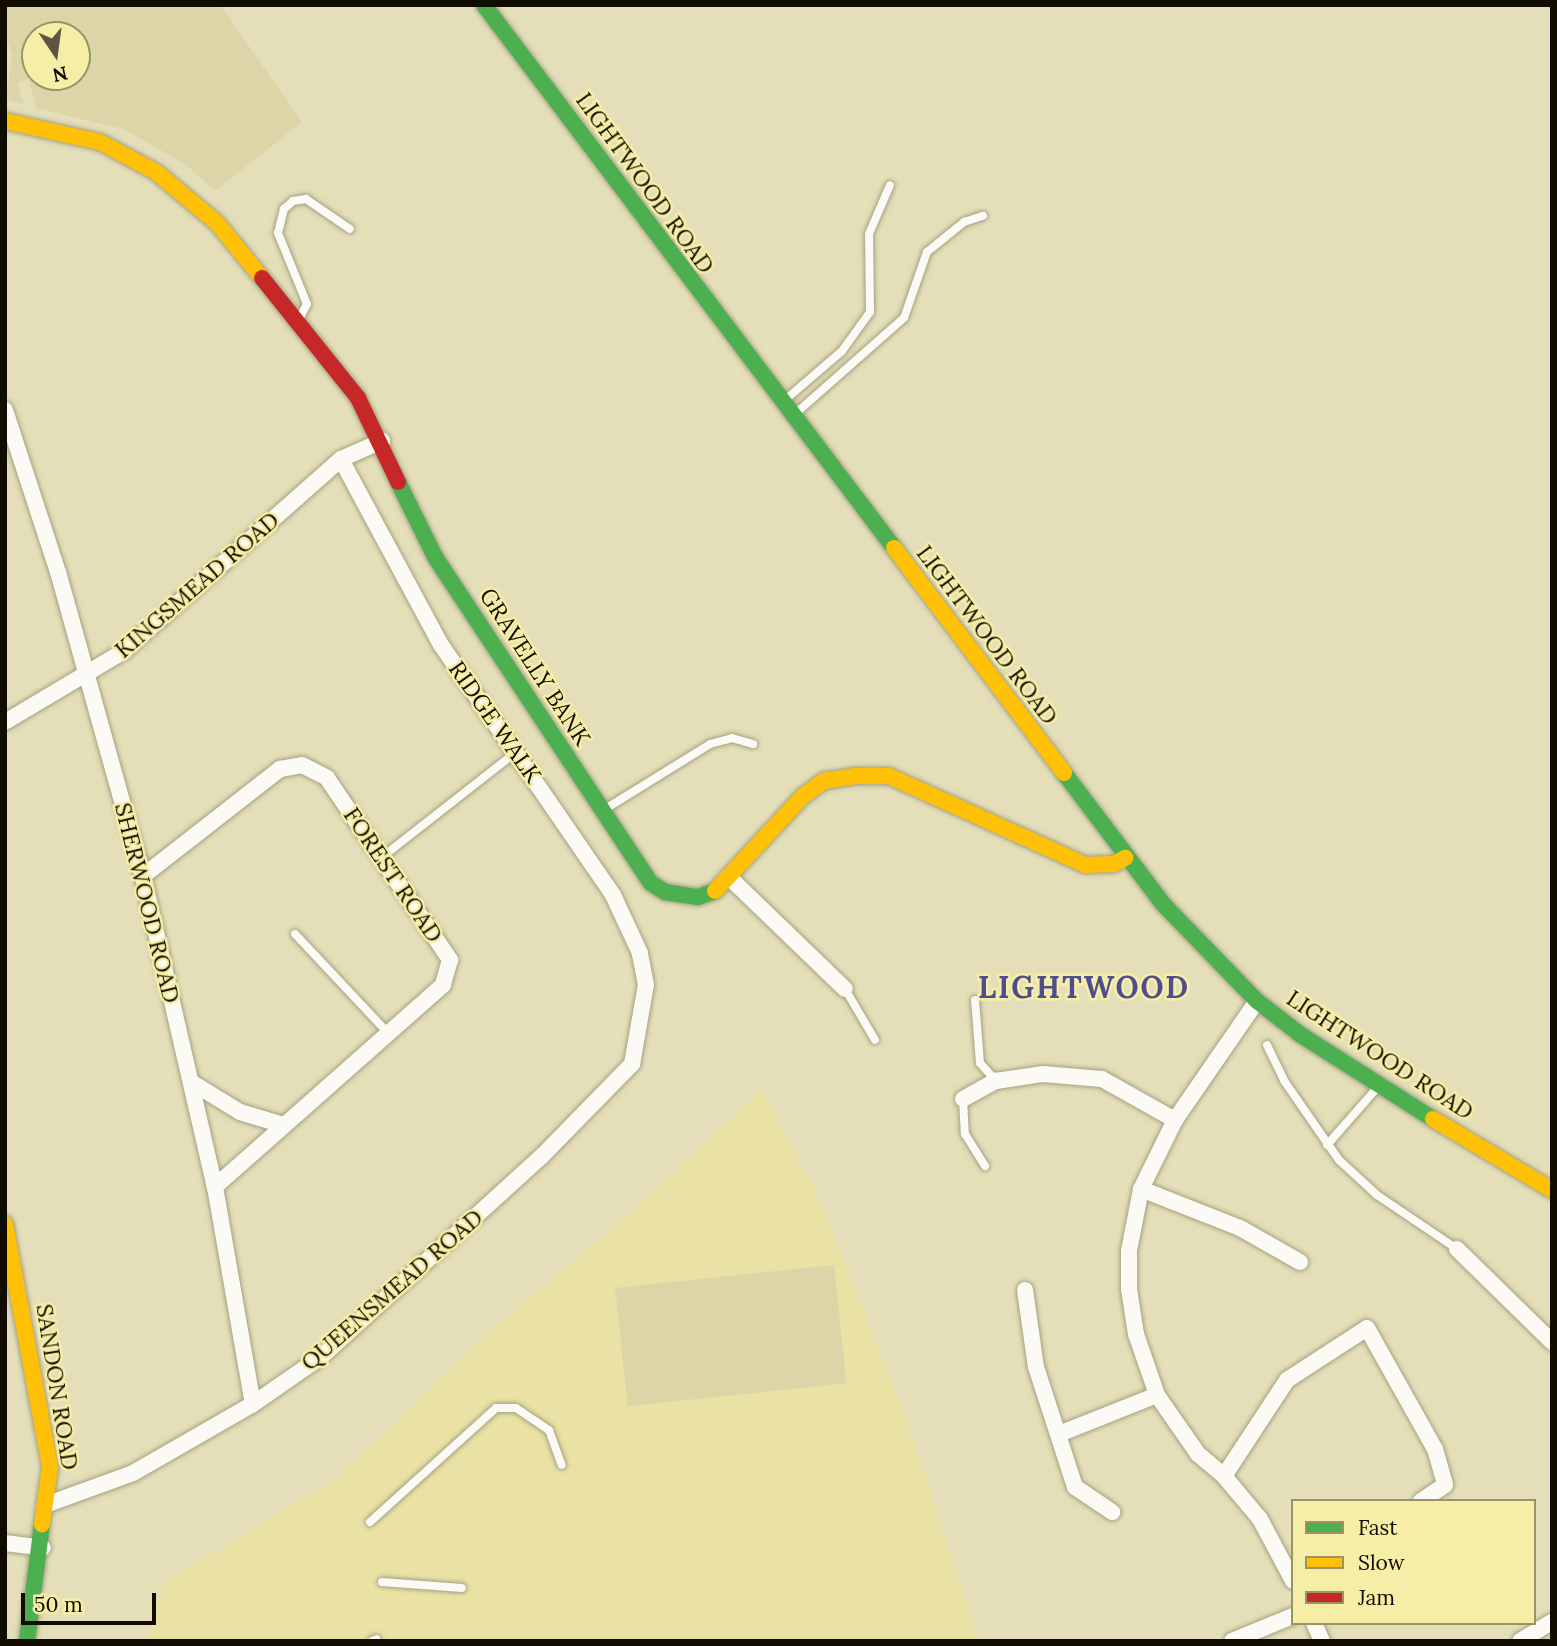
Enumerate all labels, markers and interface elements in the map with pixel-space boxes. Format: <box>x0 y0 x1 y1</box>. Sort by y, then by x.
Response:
north arrow <box>21 21 91 91</box>
text: N <box>50 61 70 88</box>
street label: LIGHTWOOD ROAD <box>570 87 720 279</box>
street label: KINGSMEAD ROAD <box>109 506 285 664</box>
street label: LIGHTWOOD ROAD <box>911 540 1063 730</box>
street label: GRAVELLY BANK <box>474 583 596 751</box>
street label: RIDGE WALK <box>443 656 547 788</box>
street label: SHERWOOD ROAD <box>109 800 185 1006</box>
street label: FOREST ROAD <box>338 802 448 948</box>
district label: LIGHTWOOD <box>979 969 1189 1005</box>
street label: LIGHTWOOD ROAD <box>1282 984 1478 1126</box>
street label: QUEENSMEAD ROAD <box>296 1204 488 1376</box>
street label: SANDON ROAD <box>30 1302 84 1472</box>
legend <box>1291 1499 1536 1625</box>
text: Fast <box>1358 1514 1397 1541</box>
text: Slow <box>1358 1549 1405 1576</box>
scale bar <box>24 1580 159 1624</box>
text: Jam <box>1358 1584 1395 1611</box>
text: 50 m <box>34 1591 83 1618</box>

